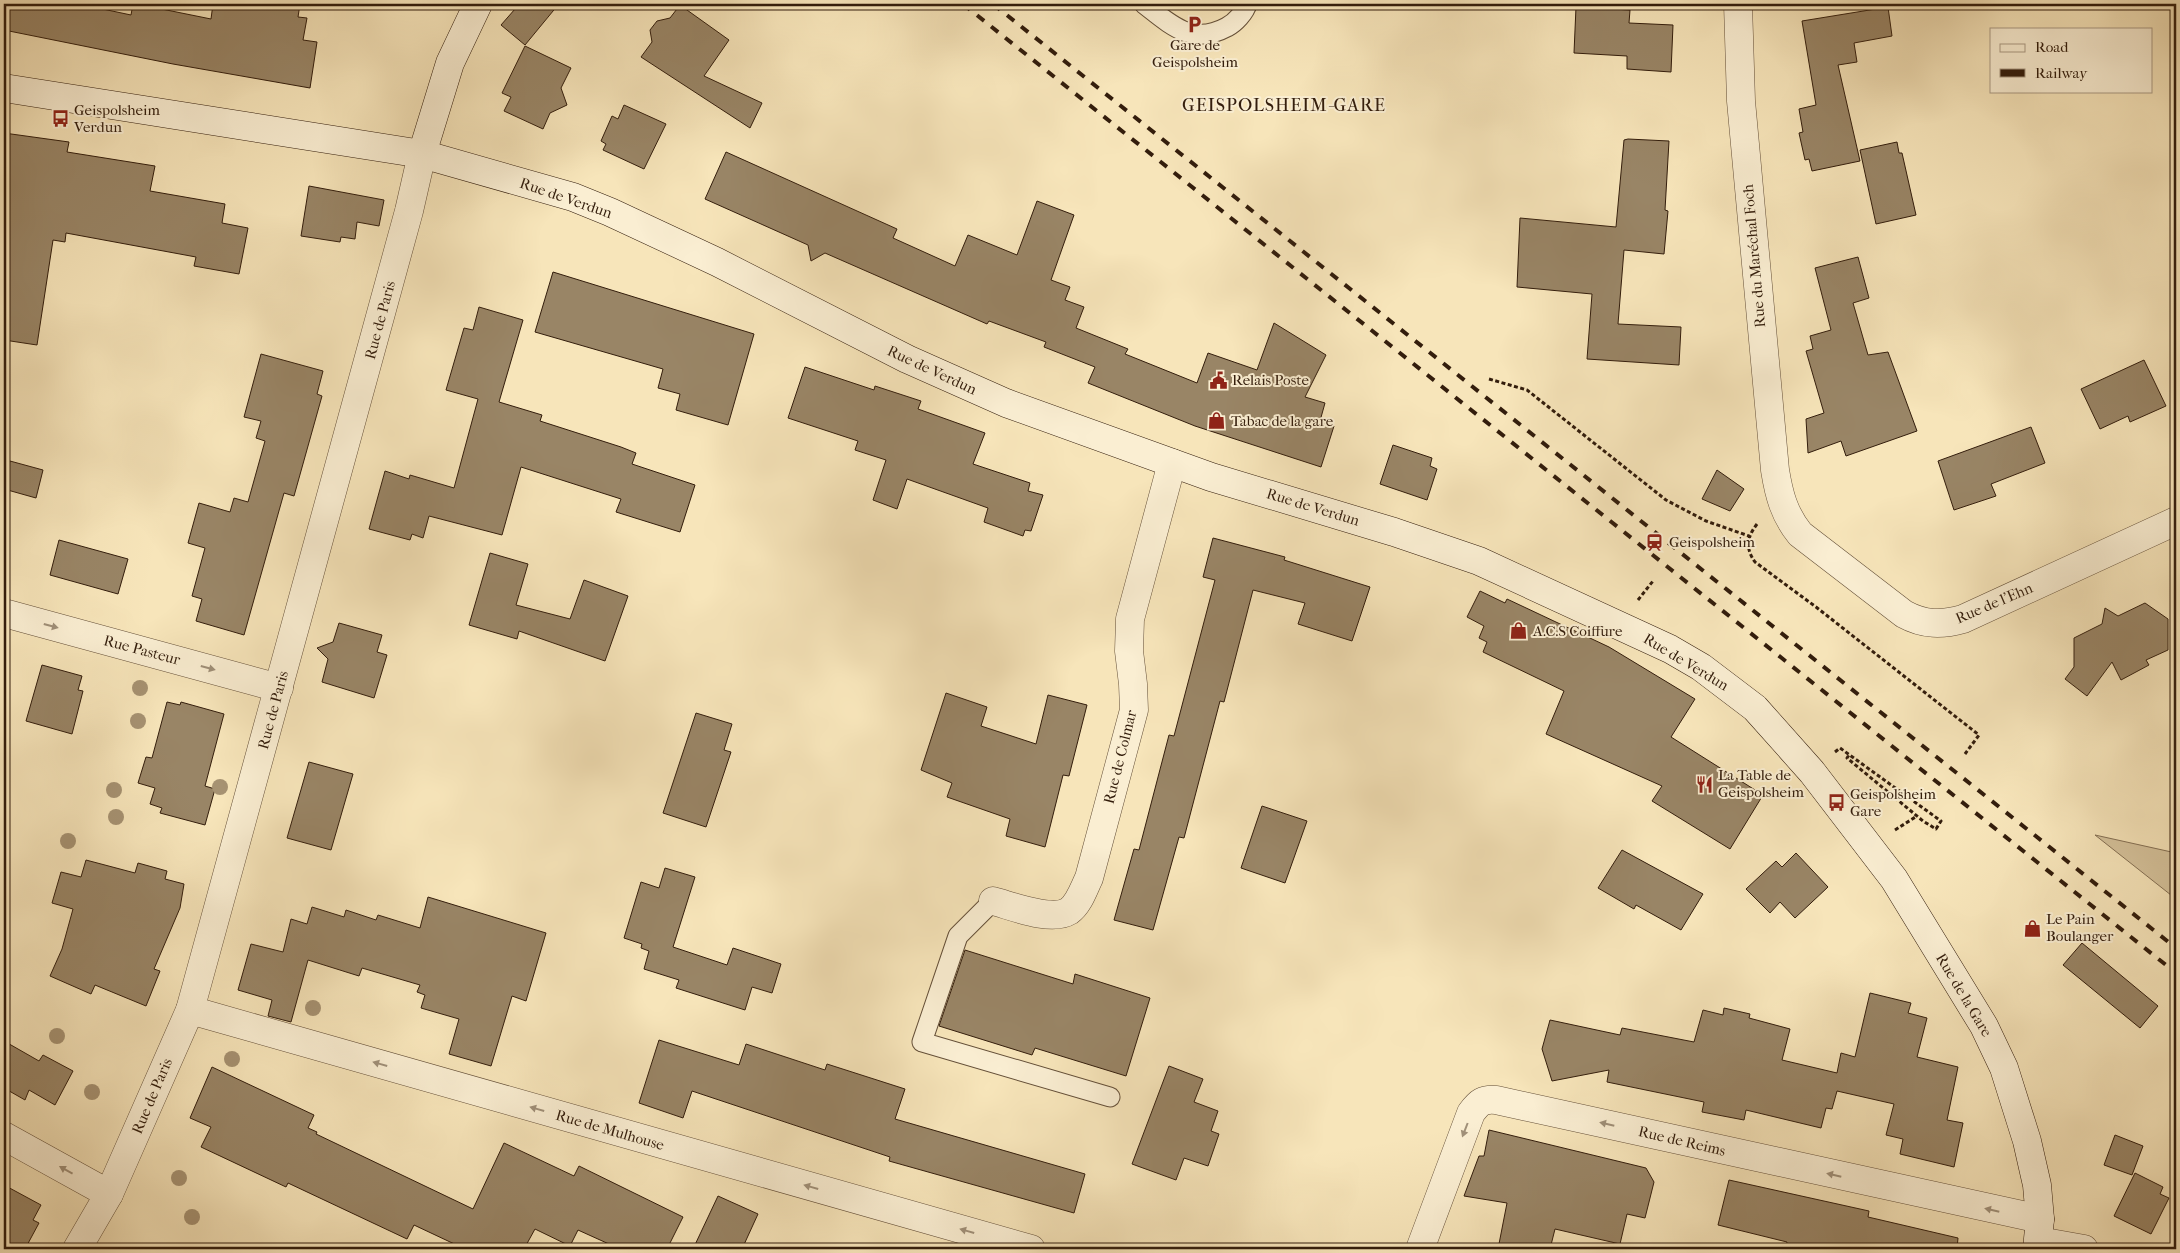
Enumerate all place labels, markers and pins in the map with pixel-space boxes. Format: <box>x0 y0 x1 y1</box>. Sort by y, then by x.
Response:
parking icon: Gare de Geispolsheim <box>1185 14 1205 34</box>
place label: Gare de Geispolsheim <box>1152 36 1238 71</box>
place label: Geispolsheim Verdun <box>73 101 160 136</box>
bus stop icon: Geispolsheim Verdun <box>50 109 70 129</box>
public building icon: Relais Poste <box>1208 370 1228 390</box>
place label: Relais Poste <box>1232 371 1310 389</box>
shop icon: Tabac de la gare <box>1207 411 1227 431</box>
place label: Tabac de la gare <box>1231 412 1334 430</box>
station icon: Geispolsheim <box>1645 532 1665 552</box>
place label: Geispolsheim <box>1669 533 1755 551</box>
shop icon: A.C.S Coiffure <box>1509 621 1529 641</box>
place label: A.C.S Coiffure <box>1532 622 1623 640</box>
place label: La Table de Geispolsheim <box>1718 766 1804 801</box>
restaurant icon: La Table de Geispolsheim <box>1694 774 1714 794</box>
place label: Geispolsheim Gare <box>1850 785 1936 820</box>
bus stop icon: Geispolsheim Gare <box>1826 793 1846 813</box>
place label: Le Pain Boulanger <box>2046 910 2114 945</box>
shop icon: Le Pain Boulanger <box>2022 918 2042 938</box>

